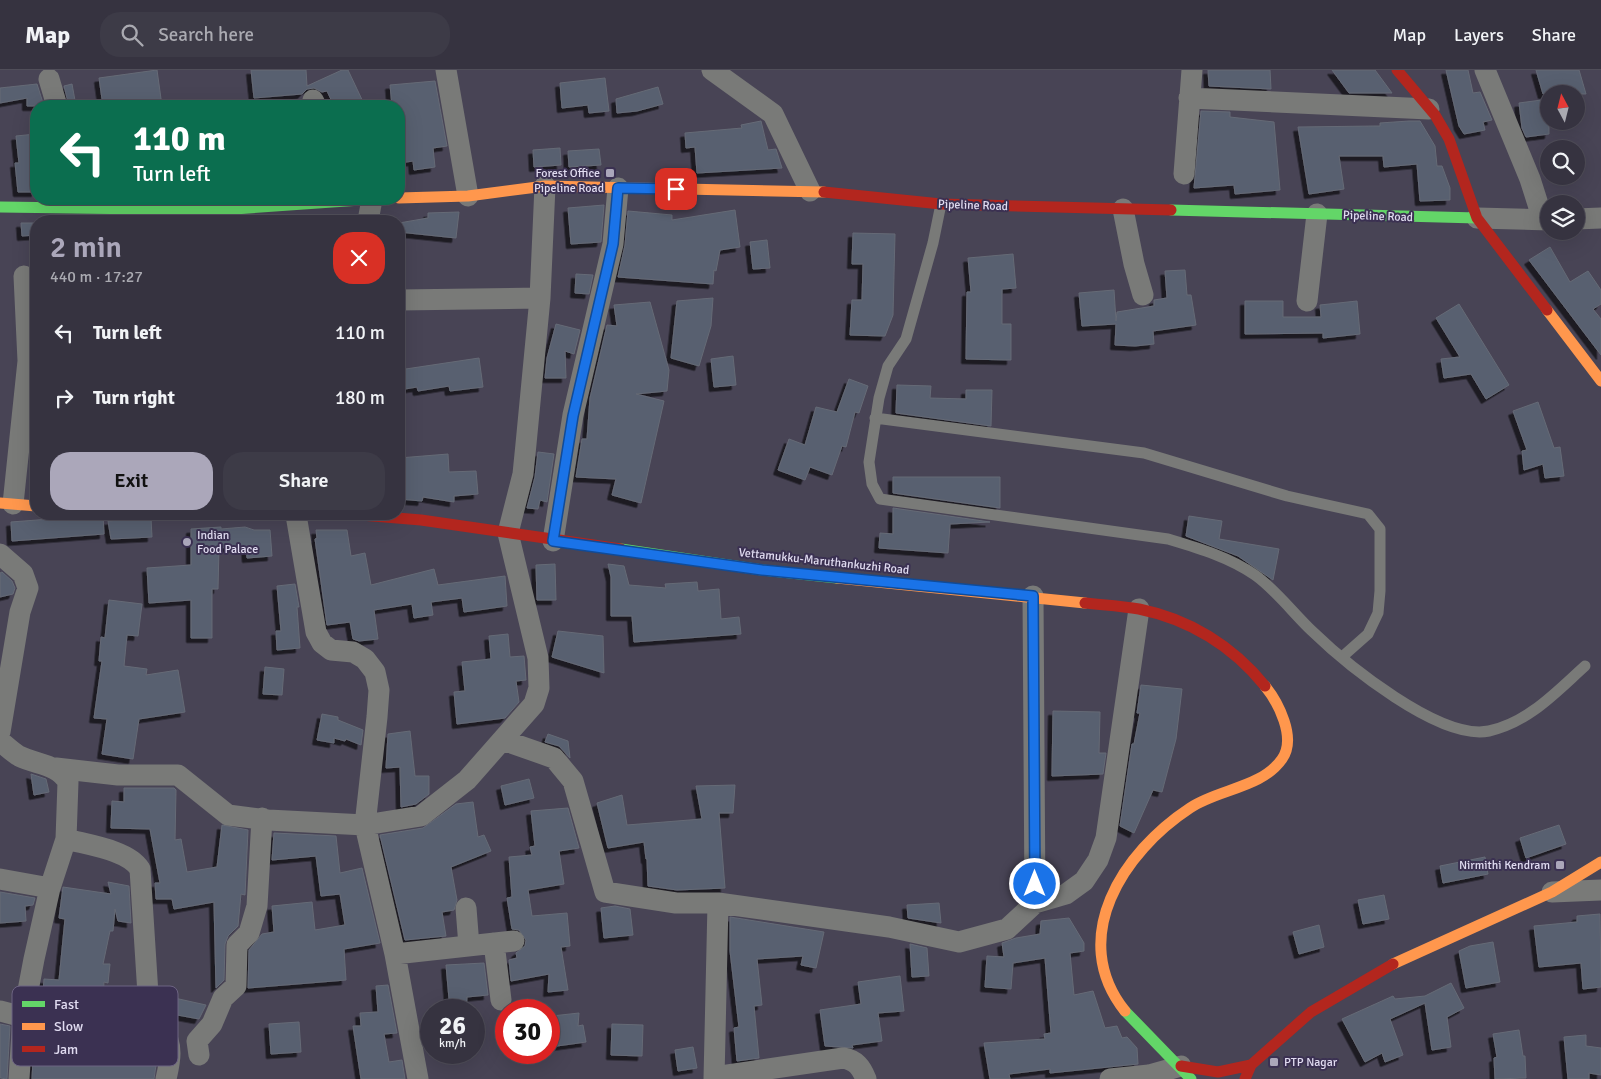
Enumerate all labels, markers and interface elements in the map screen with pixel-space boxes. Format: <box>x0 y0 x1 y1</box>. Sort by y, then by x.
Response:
search box <box>100 12 450 57</box>
text: Map <box>25 20 70 50</box>
icon: search <box>118 21 146 49</box>
text: Search here <box>158 23 254 47</box>
text: Map <box>1393 24 1426 46</box>
text: Layers <box>1454 24 1504 46</box>
text: Share <box>1532 24 1576 46</box>
north arrow <box>1540 85 1585 130</box>
map controls <box>1540 85 1585 240</box>
text: 110 m <box>133 117 226 160</box>
icon: left <box>50 120 115 185</box>
button: search <box>1540 140 1585 185</box>
text: Turn left <box>133 160 211 187</box>
place label: Forest Office <box>535 166 600 181</box>
marker: Forest Office <box>604 167 616 179</box>
pin <box>655 168 697 210</box>
icon: arrive <box>662 175 690 203</box>
street label: Pipeline Road <box>534 181 604 196</box>
button: layers <box>1540 195 1585 240</box>
street label: Pipeline Road <box>938 197 1008 214</box>
street label: Pipeline Road <box>1343 208 1413 225</box>
text: 2 min <box>50 229 122 266</box>
button: close <box>333 232 385 284</box>
text: 440 m · 17:27 <box>50 267 143 287</box>
icon: left <box>50 319 78 347</box>
text: Turn left <box>93 321 162 345</box>
text: 110 m <box>335 321 385 345</box>
icon: right <box>50 384 78 412</box>
text: Turn right <box>93 386 175 410</box>
text: 180 m <box>335 386 385 410</box>
button: Exit <box>50 452 213 510</box>
button: Share <box>223 452 385 510</box>
place label: Indian Food Palace <box>197 528 258 557</box>
marker: Indian Food Palace <box>181 536 193 548</box>
street label: Vettamukku-Maruthankuzhi Road <box>738 545 910 578</box>
position arrow <box>1008 857 1060 909</box>
place label: Nirmithi Kendram <box>1459 858 1550 873</box>
marker: Nirmithi Kendram <box>1554 859 1566 871</box>
legend <box>12 986 178 1066</box>
text: Fast <box>54 996 79 1013</box>
speed limit sign: 30 <box>495 999 560 1064</box>
text: 26 <box>439 1010 466 1041</box>
text: Slow <box>54 1018 83 1035</box>
text: km/h <box>439 1036 466 1051</box>
text: Jam <box>54 1041 78 1058</box>
place label: PTP Nagar <box>1284 1055 1338 1070</box>
marker: PTP Nagar <box>1268 1056 1280 1068</box>

